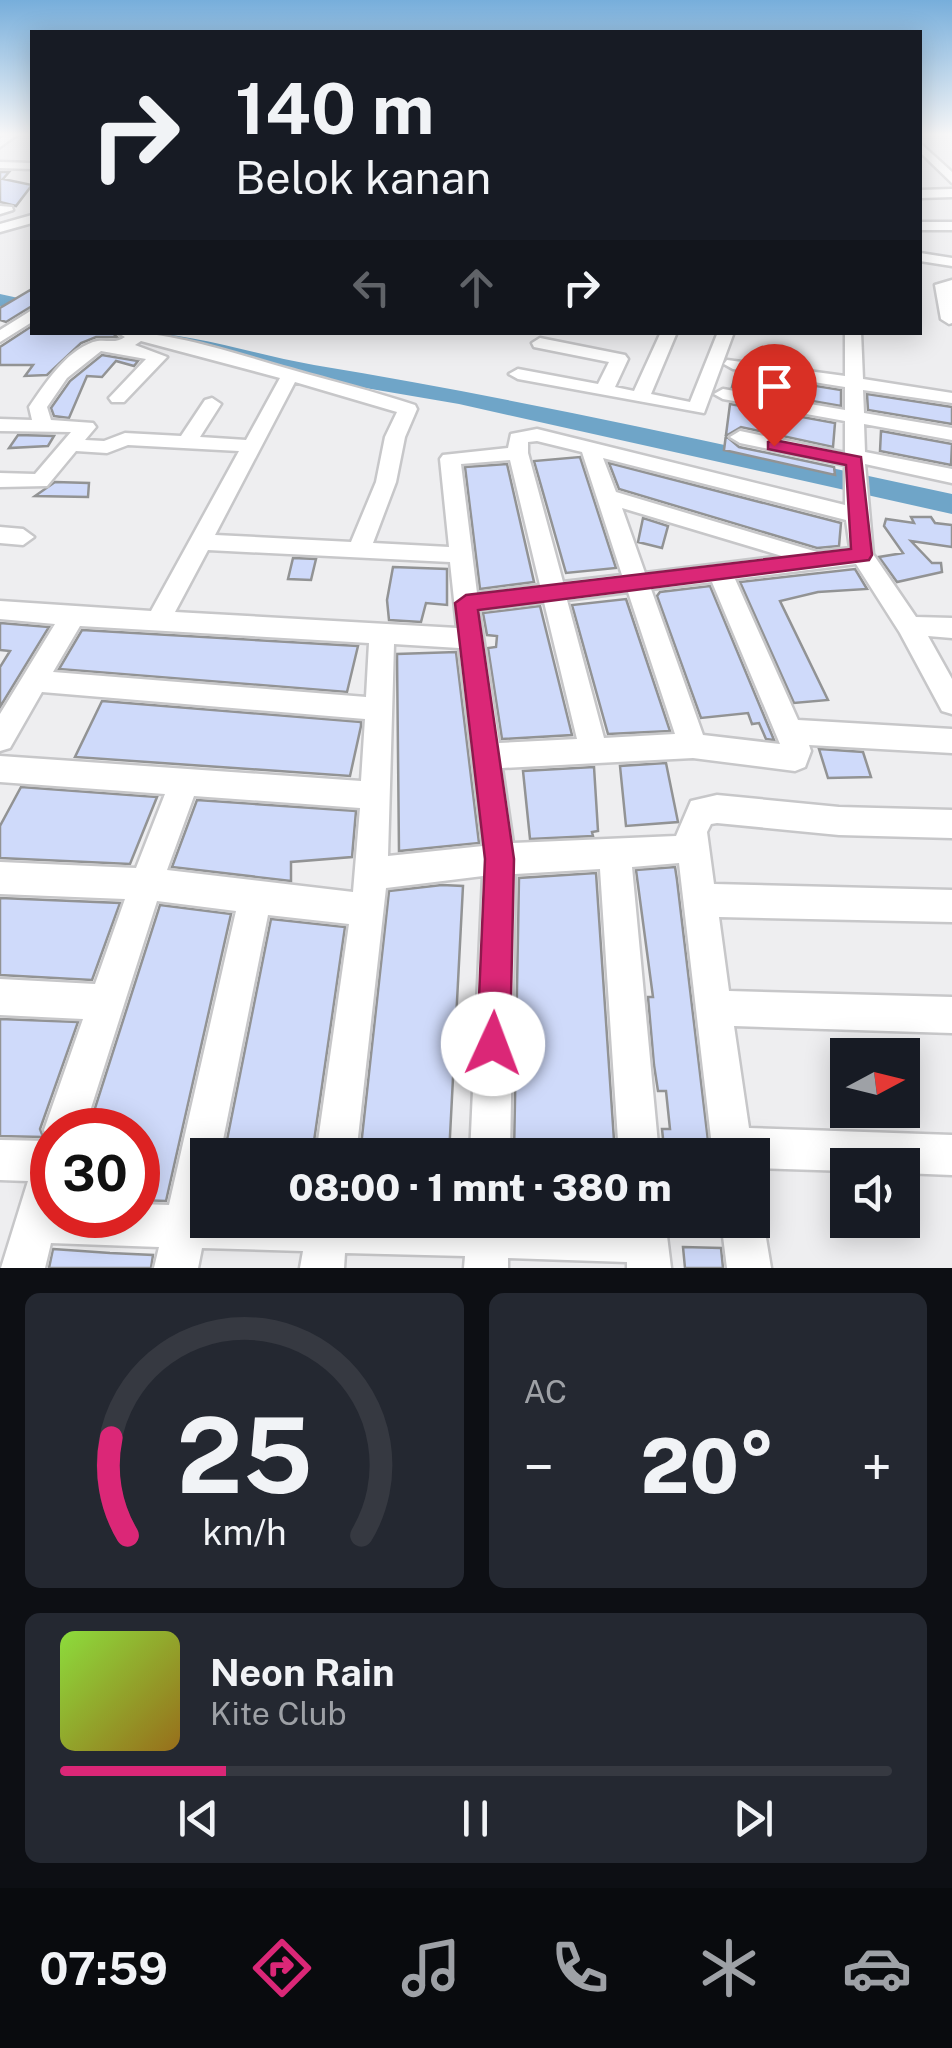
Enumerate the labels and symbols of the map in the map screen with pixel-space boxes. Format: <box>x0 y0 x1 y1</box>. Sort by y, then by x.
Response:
pin <box>732 344 817 447</box>
position arrow <box>441 992 545 1096</box>
north arrow <box>830 1038 920 1128</box>
speed limit sign: 30 <box>30 1108 160 1238</box>

